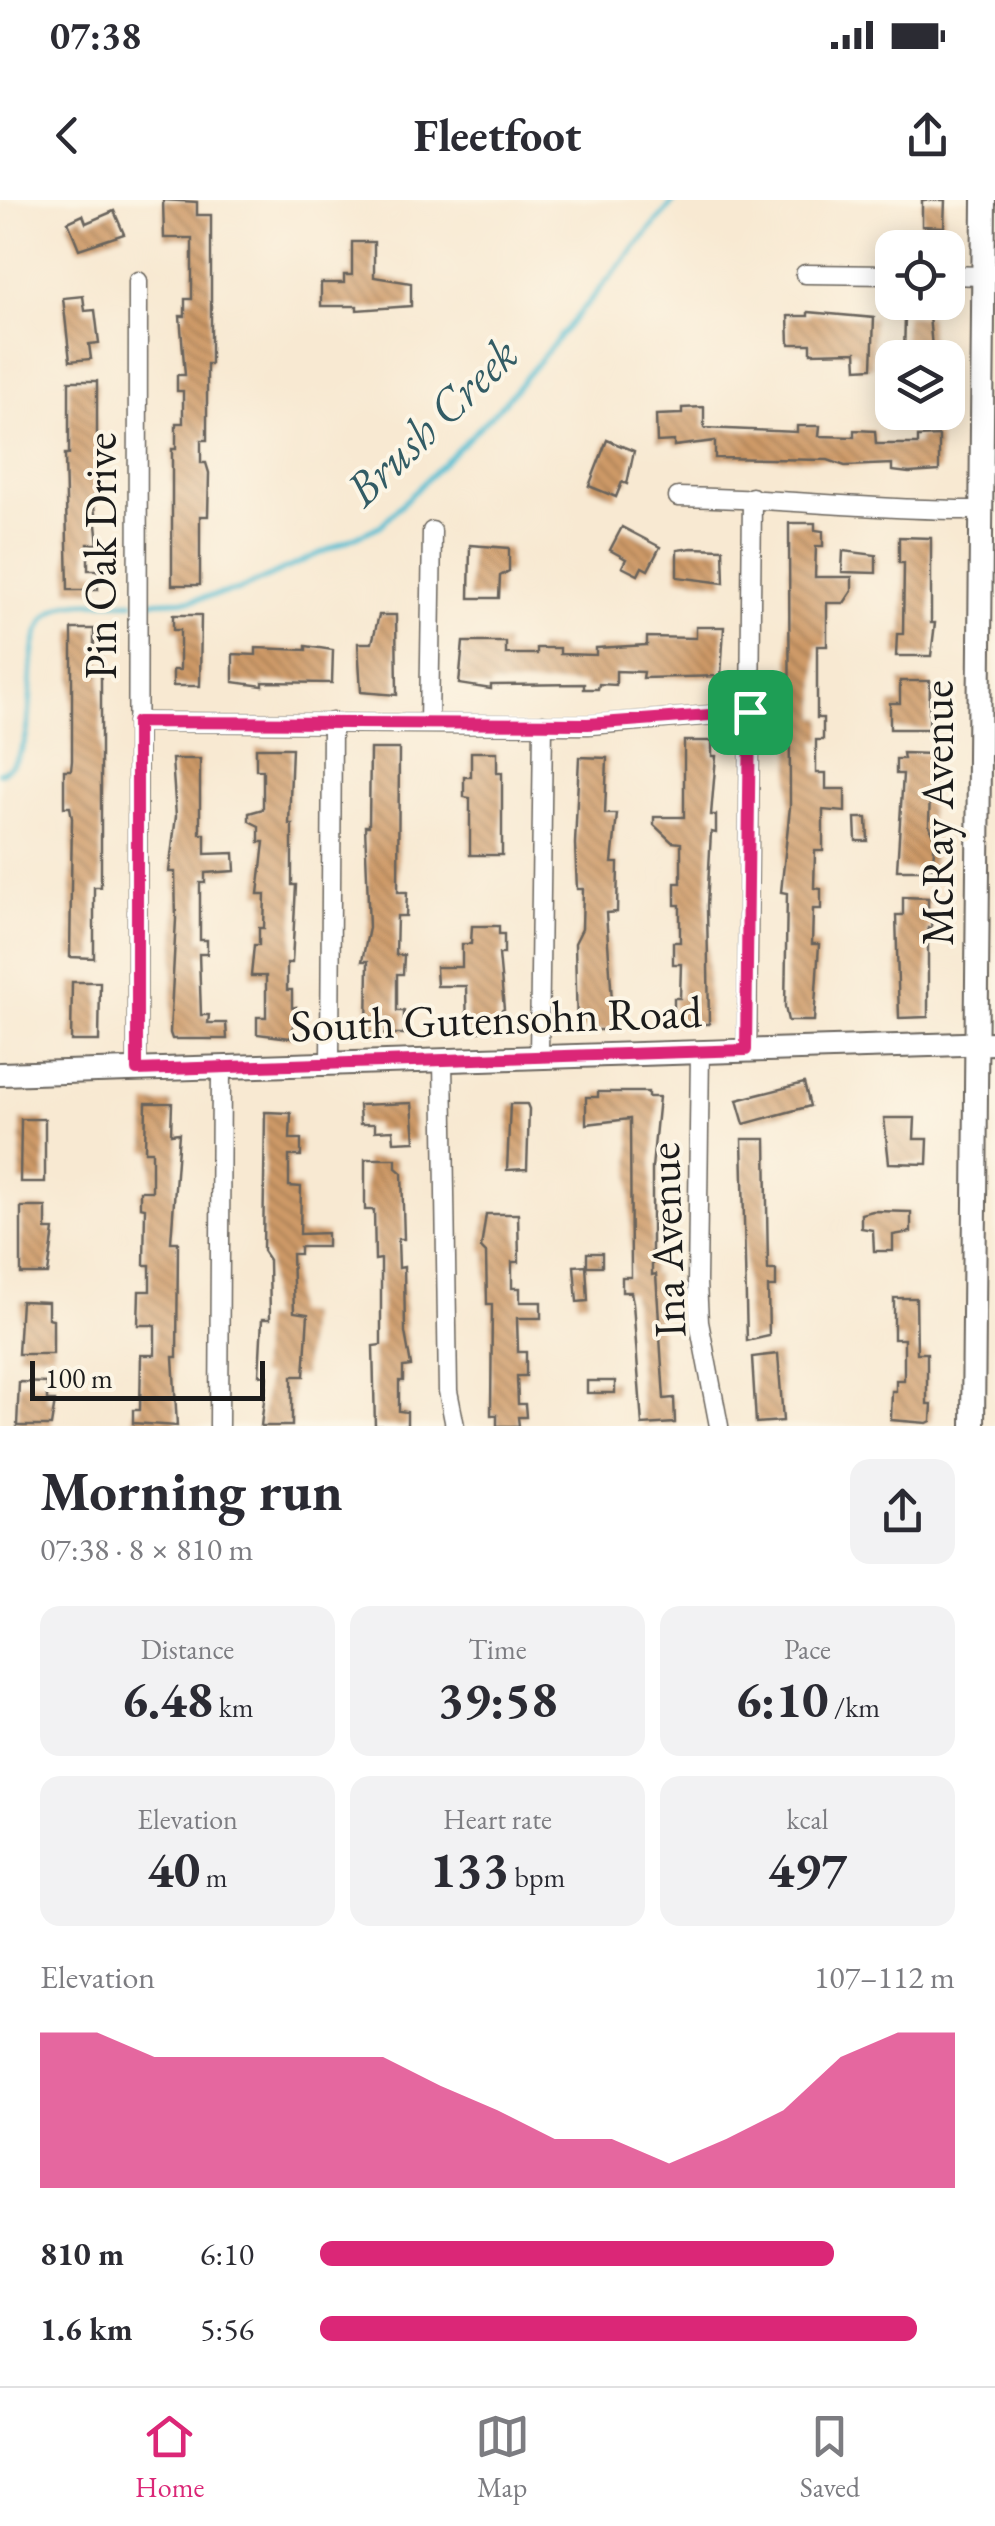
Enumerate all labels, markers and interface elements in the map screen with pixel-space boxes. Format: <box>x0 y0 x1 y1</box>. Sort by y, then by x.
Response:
text: 07:38 <box>50 11 141 60</box>
text: Fleetfoot <box>414 106 581 164</box>
icon: back <box>40 108 95 163</box>
icon: share <box>900 108 955 163</box>
map controls <box>875 230 965 430</box>
button: locate <box>875 230 965 320</box>
water label: Brush Creek <box>331 323 531 520</box>
button: layers <box>875 340 965 430</box>
street label: Pin Oak Drive <box>71 432 129 680</box>
pin <box>708 670 793 755</box>
street label: McRay Avenue <box>908 680 966 946</box>
icon: arrive <box>723 685 778 740</box>
street label: South Gutensohn Road <box>289 982 703 1054</box>
street label: Ina Avenue <box>634 1141 698 1339</box>
scale bar <box>30 1356 265 1400</box>
text: 100 m <box>45 1360 113 1396</box>
text: Morning run <box>40 1455 343 1526</box>
button: share <box>850 1459 955 1564</box>
text: 07:38 · 8 × 810 m <box>40 1528 253 1570</box>
text: Distance <box>141 1631 234 1667</box>
text: Time <box>468 1631 527 1667</box>
text: Pace <box>784 1631 831 1667</box>
text: 6.48 <box>121 1667 213 1732</box>
text: 39:58 <box>438 1667 557 1732</box>
text: 6:10 <box>735 1667 828 1732</box>
text: km <box>213 1689 254 1725</box>
text: /km <box>828 1689 880 1725</box>
text: Elevation <box>137 1801 238 1837</box>
text: Heart rate <box>443 1801 552 1837</box>
text: kcal <box>786 1801 829 1837</box>
text: 40 <box>147 1837 200 1902</box>
text: 133 <box>430 1837 509 1902</box>
text: 497 <box>768 1837 847 1902</box>
text: m <box>200 1859 228 1895</box>
text: bpm <box>509 1859 565 1895</box>
text: Elevation <box>40 1956 155 1998</box>
text: 107–112 m <box>814 1956 955 1998</box>
text: 810 m <box>40 2233 124 2275</box>
text: 6:10 <box>200 2233 254 2275</box>
text: 1.6 km <box>40 2308 133 2350</box>
text: 5:56 <box>200 2308 254 2350</box>
tab: Home <box>135 2409 204 2505</box>
tab: Map <box>475 2409 530 2505</box>
tab: Saved <box>800 2409 860 2505</box>

